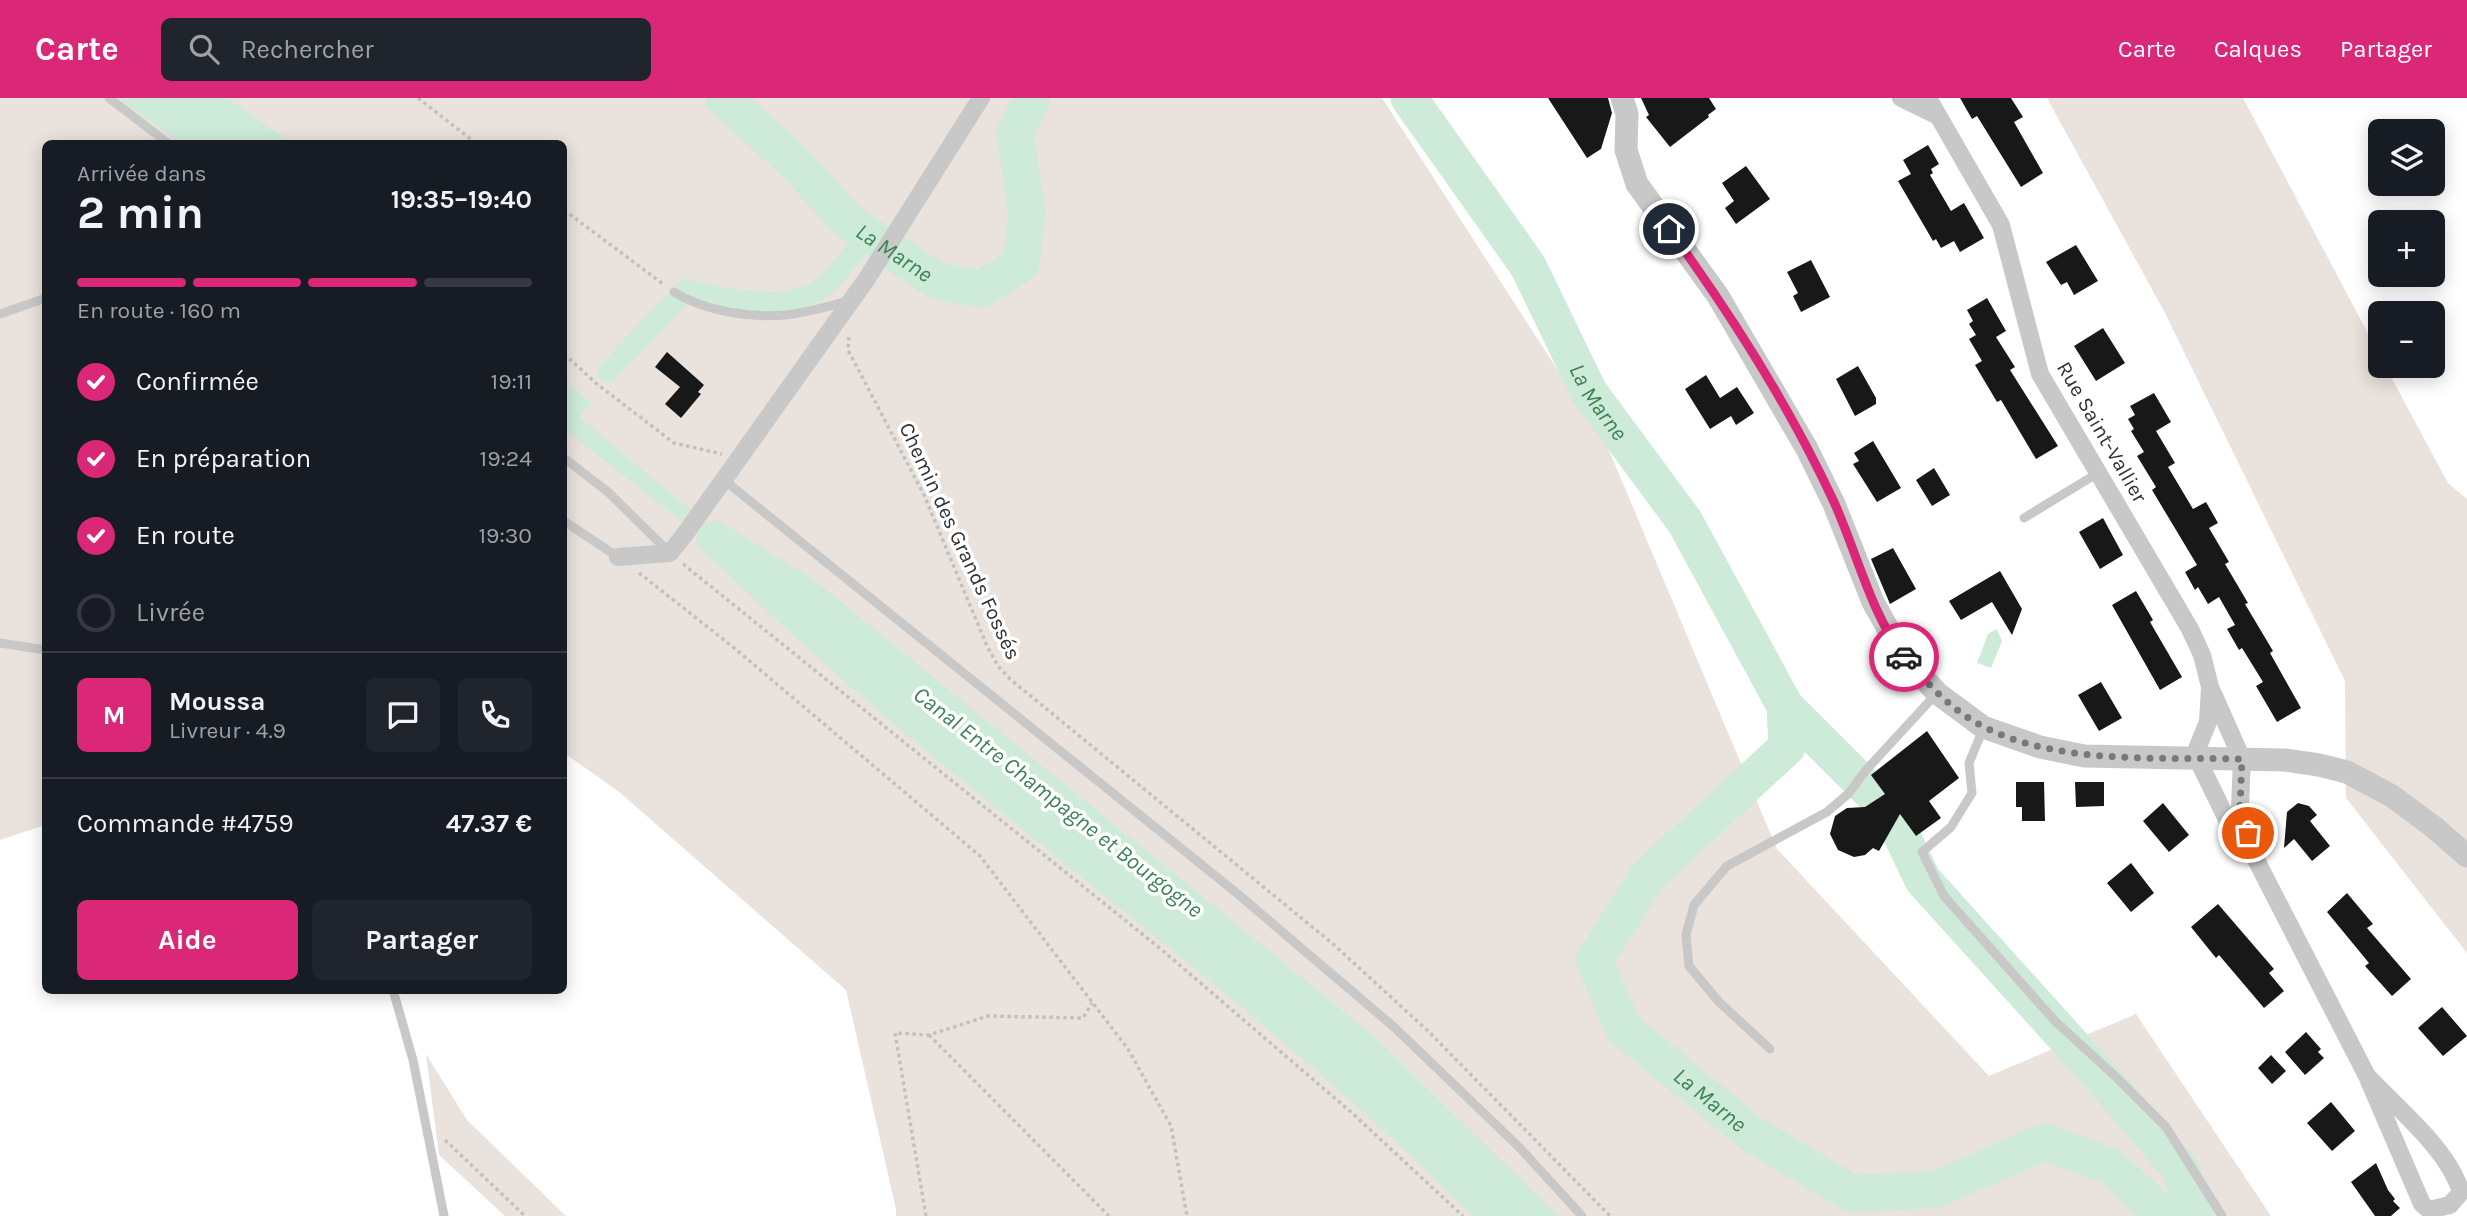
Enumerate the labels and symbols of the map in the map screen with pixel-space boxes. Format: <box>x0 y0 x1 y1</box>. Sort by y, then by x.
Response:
pin <box>1639 199 1699 259</box>
water label: La Marne <box>851 217 938 288</box>
street label: Rue Saint-Vallier <box>2052 357 2152 507</box>
water label: La Marne <box>1564 359 1634 446</box>
street label: Chemin des Grands Fossés <box>894 419 1026 663</box>
courier <box>1869 622 1939 692</box>
water label: Canal Entre Champagne et Bourgogne <box>908 681 1208 924</box>
pin <box>2218 803 2278 863</box>
water label: La Marne <box>1668 1062 1752 1138</box>

